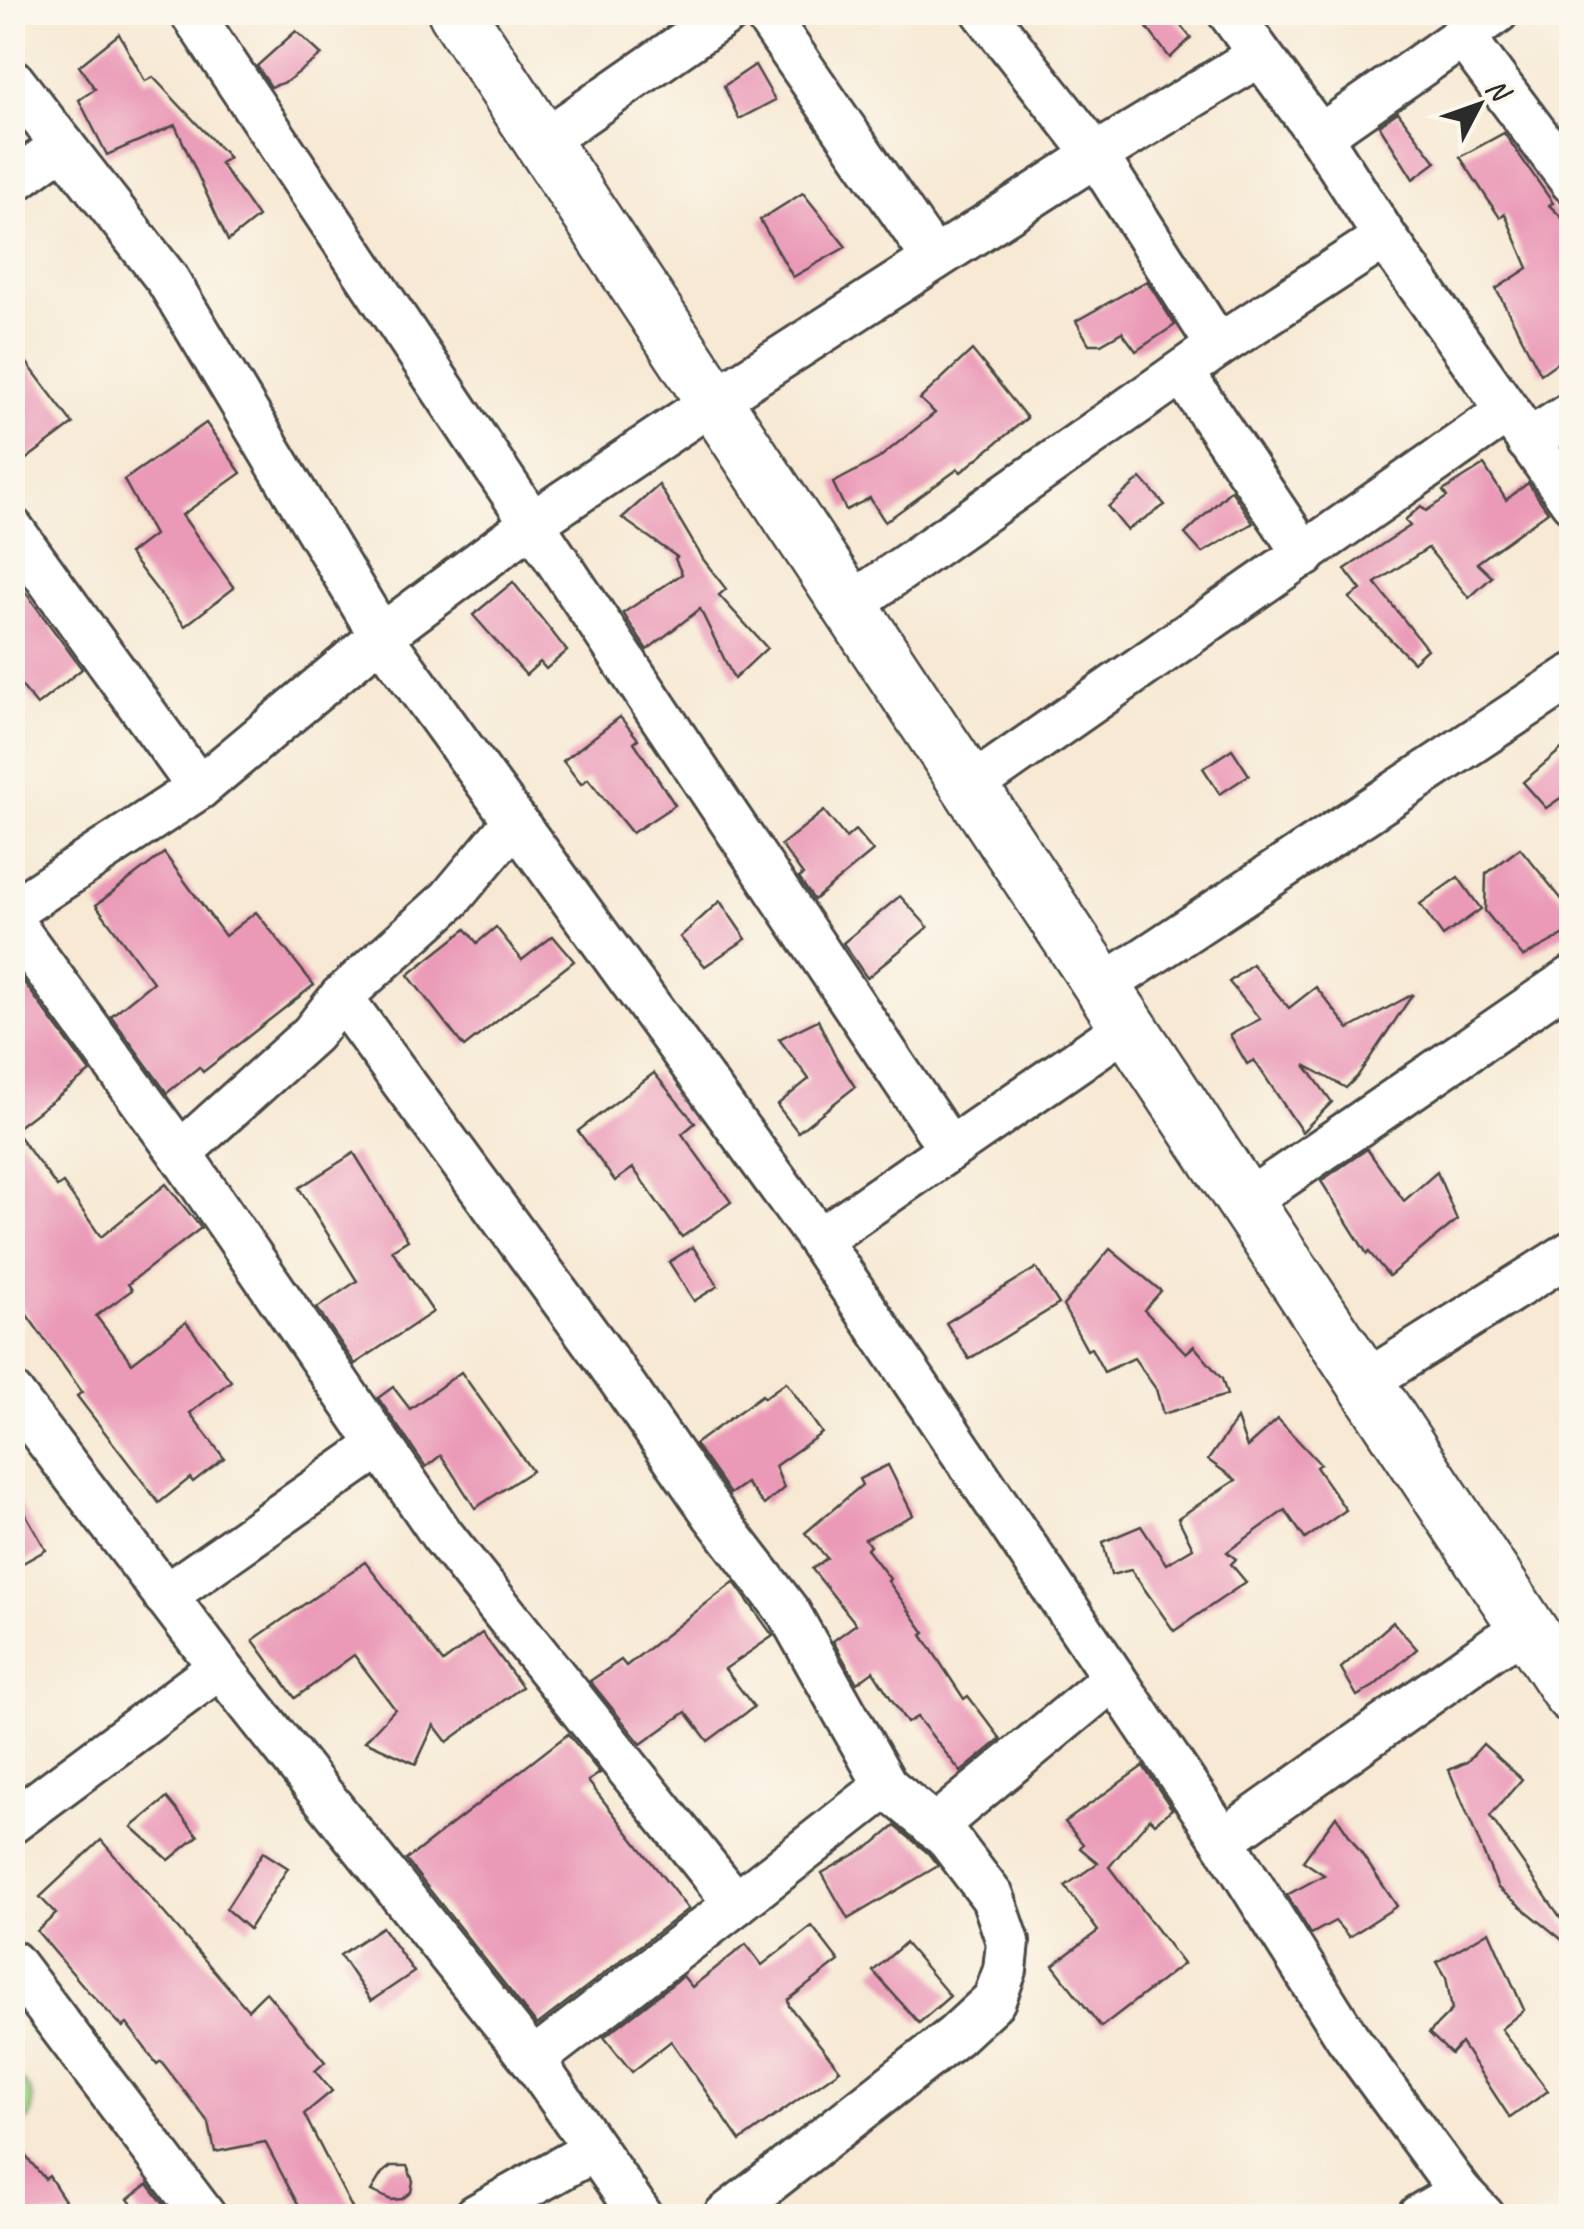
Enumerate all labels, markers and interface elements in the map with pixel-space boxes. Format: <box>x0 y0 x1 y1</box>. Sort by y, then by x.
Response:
north arrow <box>1429 55 1529 155</box>
text: N <box>1479 71 1519 110</box>

